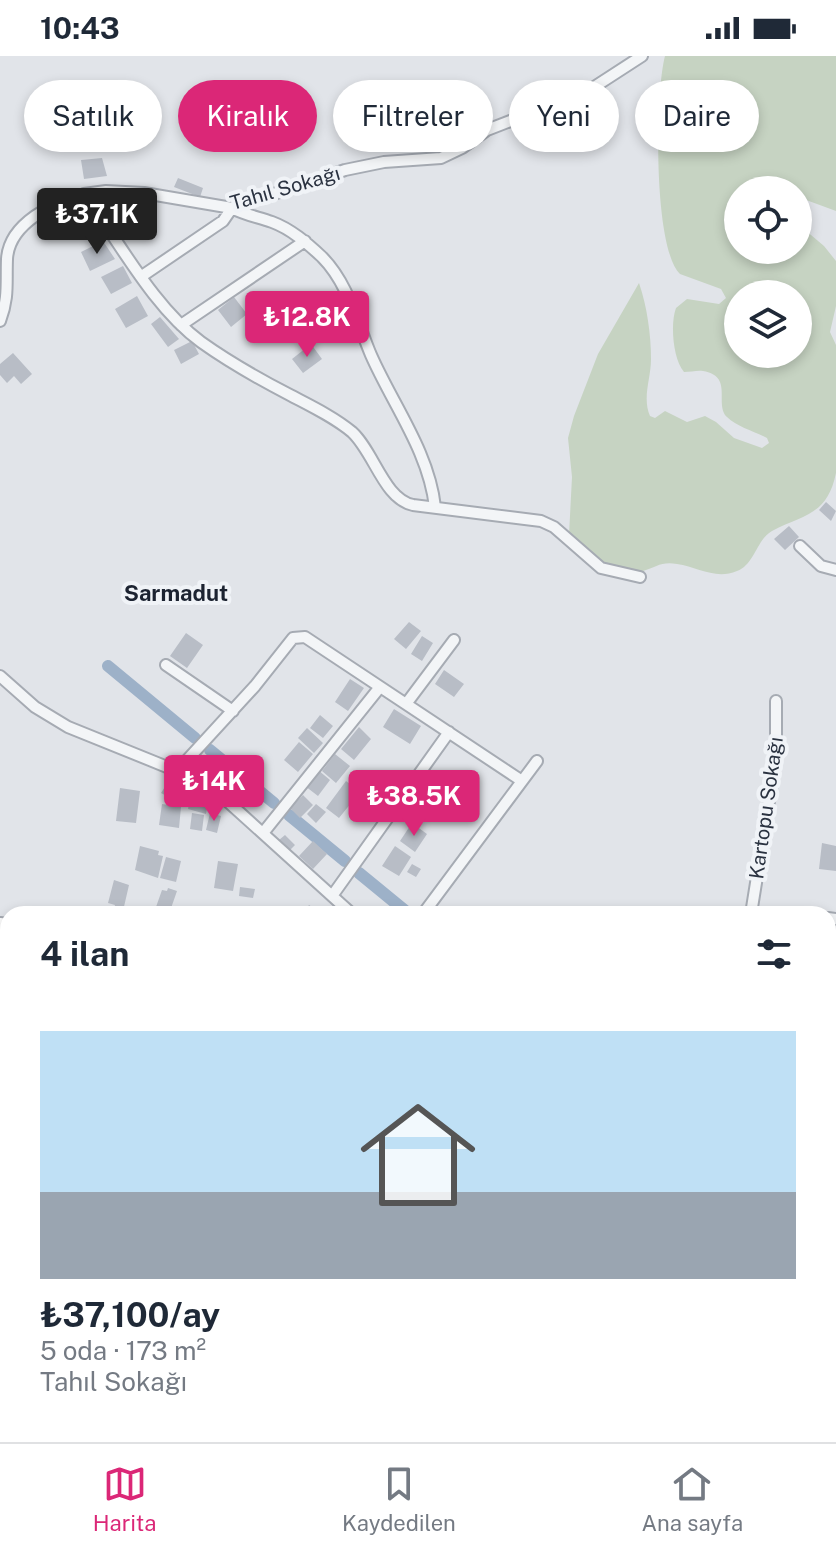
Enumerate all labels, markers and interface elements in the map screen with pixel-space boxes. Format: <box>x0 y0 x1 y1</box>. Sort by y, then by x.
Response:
text: 10:43 <box>40 10 120 46</box>
chip: Satılık <box>24 80 162 152</box>
chip: Kiralık <box>178 80 317 152</box>
chip: Filtreler <box>333 80 493 152</box>
chip: Yeni <box>509 80 619 152</box>
chip: Daire <box>635 80 759 152</box>
street label: Tahıl Sokağı <box>227 161 343 215</box>
map controls <box>724 176 812 368</box>
button: locate <box>724 176 812 264</box>
pin: ₺37.1K <box>32 188 162 256</box>
text: ₺37.1K <box>55 198 139 229</box>
button: layers <box>724 280 812 368</box>
pin: ₺12.8K <box>242 291 372 359</box>
text: ₺12.8K <box>263 301 351 332</box>
district label: Sarmadut <box>124 580 228 606</box>
street label: Kartopu Sokağı <box>744 735 788 881</box>
pin: ₺14K <box>167 755 261 823</box>
text: ₺14K <box>182 765 246 796</box>
pin: ₺38.5K <box>349 770 479 838</box>
text: ₺38.5K <box>367 780 461 811</box>
icon: filters <box>752 932 796 976</box>
text: 4 ilan <box>40 934 130 974</box>
icon: home <box>346 1083 490 1227</box>
text: ₺37,100/ay <box>40 1295 220 1335</box>
text: 5 oda · 173 m² <box>40 1335 206 1366</box>
text: Tahıl Sokağı <box>40 1366 187 1397</box>
tab: Harita <box>93 1462 156 1536</box>
tab: Kaydedilen <box>342 1462 456 1536</box>
tab: Ana sayfa <box>641 1462 743 1536</box>

